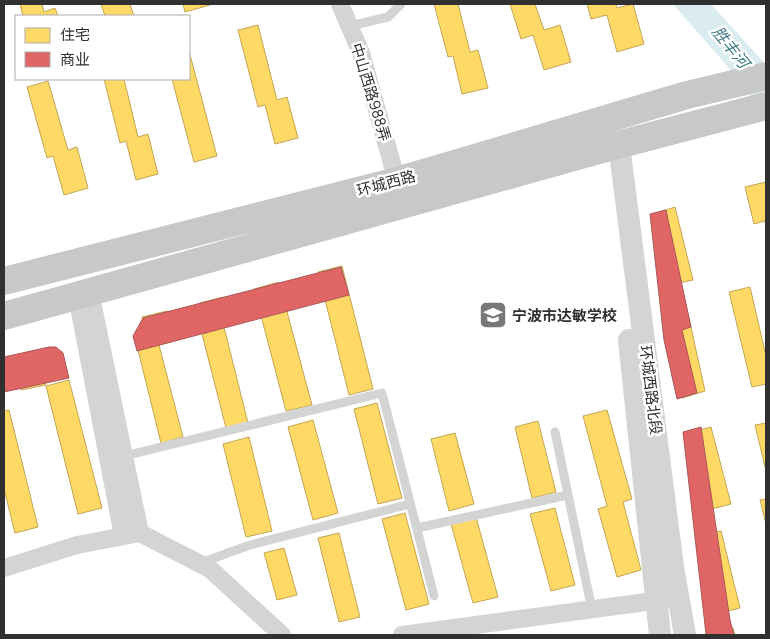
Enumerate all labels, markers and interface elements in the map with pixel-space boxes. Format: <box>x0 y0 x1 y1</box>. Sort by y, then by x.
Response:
legend <box>15 15 190 80</box>
water label: 胜丰河 <box>707 21 757 75</box>
text: 住宅 <box>60 24 90 45</box>
street label: 中山西路988弄 <box>346 40 396 144</box>
text: 商业 <box>60 49 90 70</box>
street label: 环城西路 <box>354 165 418 201</box>
school or university icon: 宁波市达敏学校 <box>478 300 508 330</box>
place label: 宁波市达敏学校 <box>512 305 617 326</box>
street label: 环城西路北段 <box>635 344 667 436</box>

